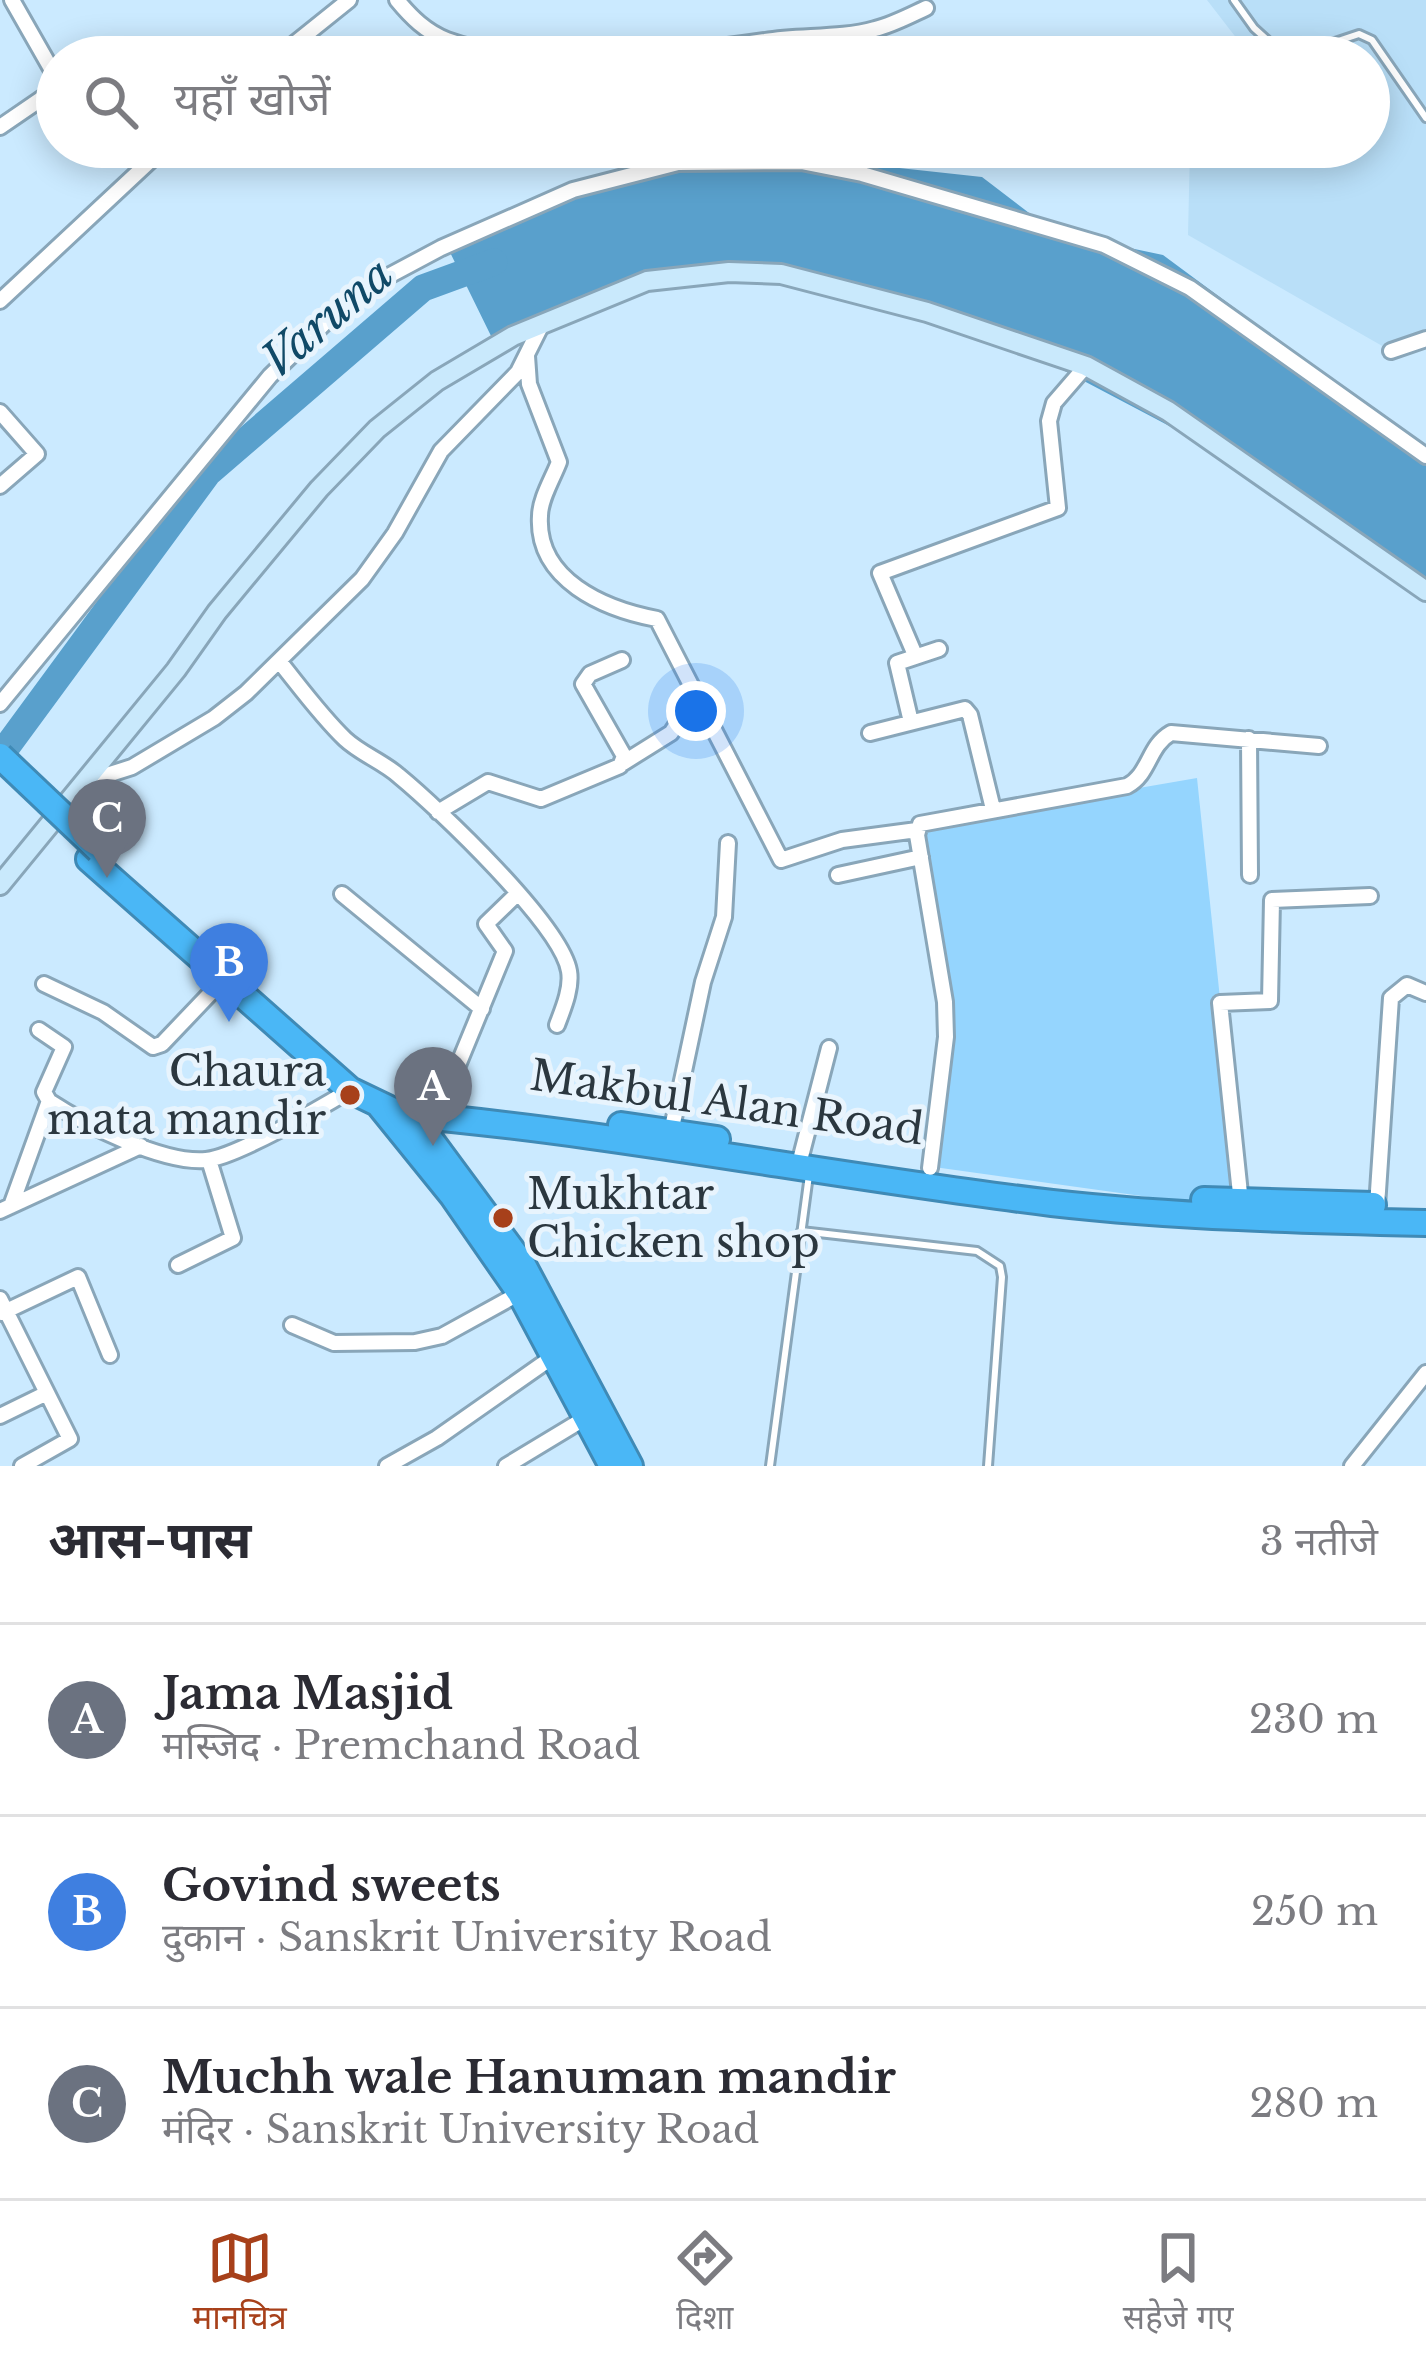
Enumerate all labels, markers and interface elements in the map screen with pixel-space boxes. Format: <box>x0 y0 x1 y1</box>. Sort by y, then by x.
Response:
search box <box>36 36 1390 168</box>
icon: search <box>78 69 144 135</box>
text: यहाँ खोजें <box>174 71 330 127</box>
water label: Varuna <box>250 246 404 388</box>
your location <box>666 681 726 741</box>
pin: C <box>68 779 146 878</box>
pin: B <box>190 923 268 1022</box>
place label: Chaura mata mandir <box>47 1045 327 1145</box>
pin: A <box>394 1047 472 1146</box>
street label: Makbul Alan Road <box>527 1049 927 1155</box>
marker: Chaura mata mandir <box>337 1082 363 1108</box>
place label: Mukhtar Chicken shop <box>527 1168 820 1268</box>
marker: Mukhtar Chicken shop <box>490 1205 516 1231</box>
text: आस-पास <box>48 1509 251 1572</box>
text: 3 नतीजे <box>1260 1517 1378 1566</box>
text: Jama Masjid <box>162 1665 453 1721</box>
text: A <box>71 1695 103 1744</box>
text: 230 m <box>1249 1695 1378 1744</box>
text: मस्जिद · Premchand Road <box>162 1721 640 1770</box>
text: Govind sweets <box>162 1857 501 1913</box>
text: B <box>71 1887 103 1936</box>
text: 250 m <box>1251 1887 1378 1936</box>
text: दुकान · Sanskrit University Road <box>162 1913 772 1962</box>
text: Muchh wale Hanuman mandir <box>162 2049 896 2105</box>
text: C <box>71 2079 103 2128</box>
text: 280 m <box>1249 2079 1378 2128</box>
text: मंदिर · Sanskrit University Road <box>162 2105 759 2154</box>
tab: मानचित्र <box>193 2225 287 2342</box>
tab: दिशा <box>672 2225 738 2342</box>
tab: सहेजे गए <box>1123 2225 1233 2342</box>

